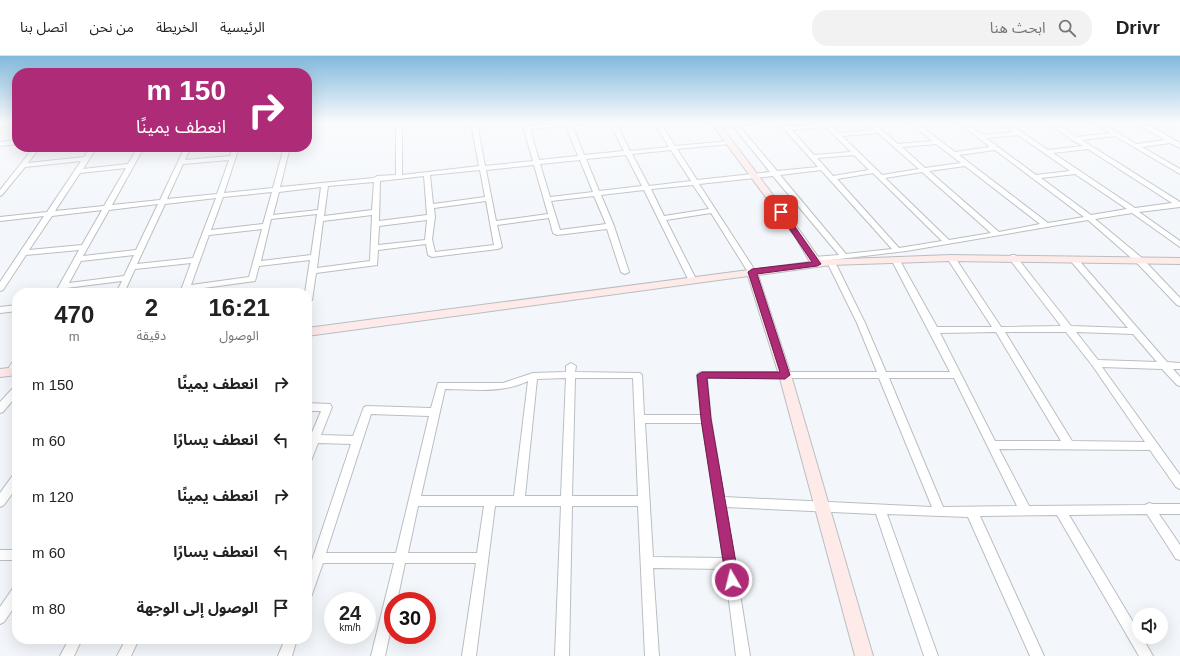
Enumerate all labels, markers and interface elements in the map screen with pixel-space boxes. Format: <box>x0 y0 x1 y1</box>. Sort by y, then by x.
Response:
search box <box>812 10 1092 46</box>
icon: search <box>1056 17 1078 39</box>
text: Drivr <box>1116 17 1160 38</box>
text: اتصل بنا <box>20 19 68 35</box>
text: من نحن <box>90 19 134 35</box>
text: الخريطة <box>156 19 198 35</box>
text: الرئيسية <box>220 19 265 35</box>
text: ابحث هنا <box>990 19 1046 36</box>
text: 150 m <box>147 75 226 106</box>
icon: right <box>240 84 292 136</box>
text: انعطف يمينًا <box>136 117 226 137</box>
pin <box>764 195 798 229</box>
icon: arrive <box>770 201 792 223</box>
text: 2 <box>145 294 158 321</box>
text: 16:21 <box>208 294 270 321</box>
text: 470 <box>54 301 94 328</box>
text: دقيقة <box>137 328 166 343</box>
text: الوصول <box>219 328 259 343</box>
text: m <box>69 329 80 344</box>
icon: right <box>270 373 292 395</box>
text: انعطف يمينًا <box>177 375 258 392</box>
text: 150 m <box>32 376 74 393</box>
icon: left <box>270 429 292 451</box>
text: انعطف يسارًا <box>173 431 258 448</box>
text: 60 m <box>32 432 65 449</box>
icon: right <box>270 485 292 507</box>
text: انعطف يمينًا <box>177 487 258 504</box>
text: 120 m <box>32 488 74 505</box>
icon: left <box>270 541 292 563</box>
text: انعطف يسارًا <box>173 543 258 560</box>
text: 60 m <box>32 544 65 561</box>
position arrow <box>711 559 753 601</box>
speed limit sign: 30 <box>384 592 436 644</box>
icon: arrive <box>270 597 292 619</box>
text: الوصول إلى الوجهة <box>136 599 258 616</box>
text: 80 m <box>32 600 65 617</box>
text: 24 <box>339 602 361 624</box>
map controls <box>1132 608 1168 644</box>
button: sound <box>1132 608 1168 644</box>
text: km/h <box>339 622 361 633</box>

